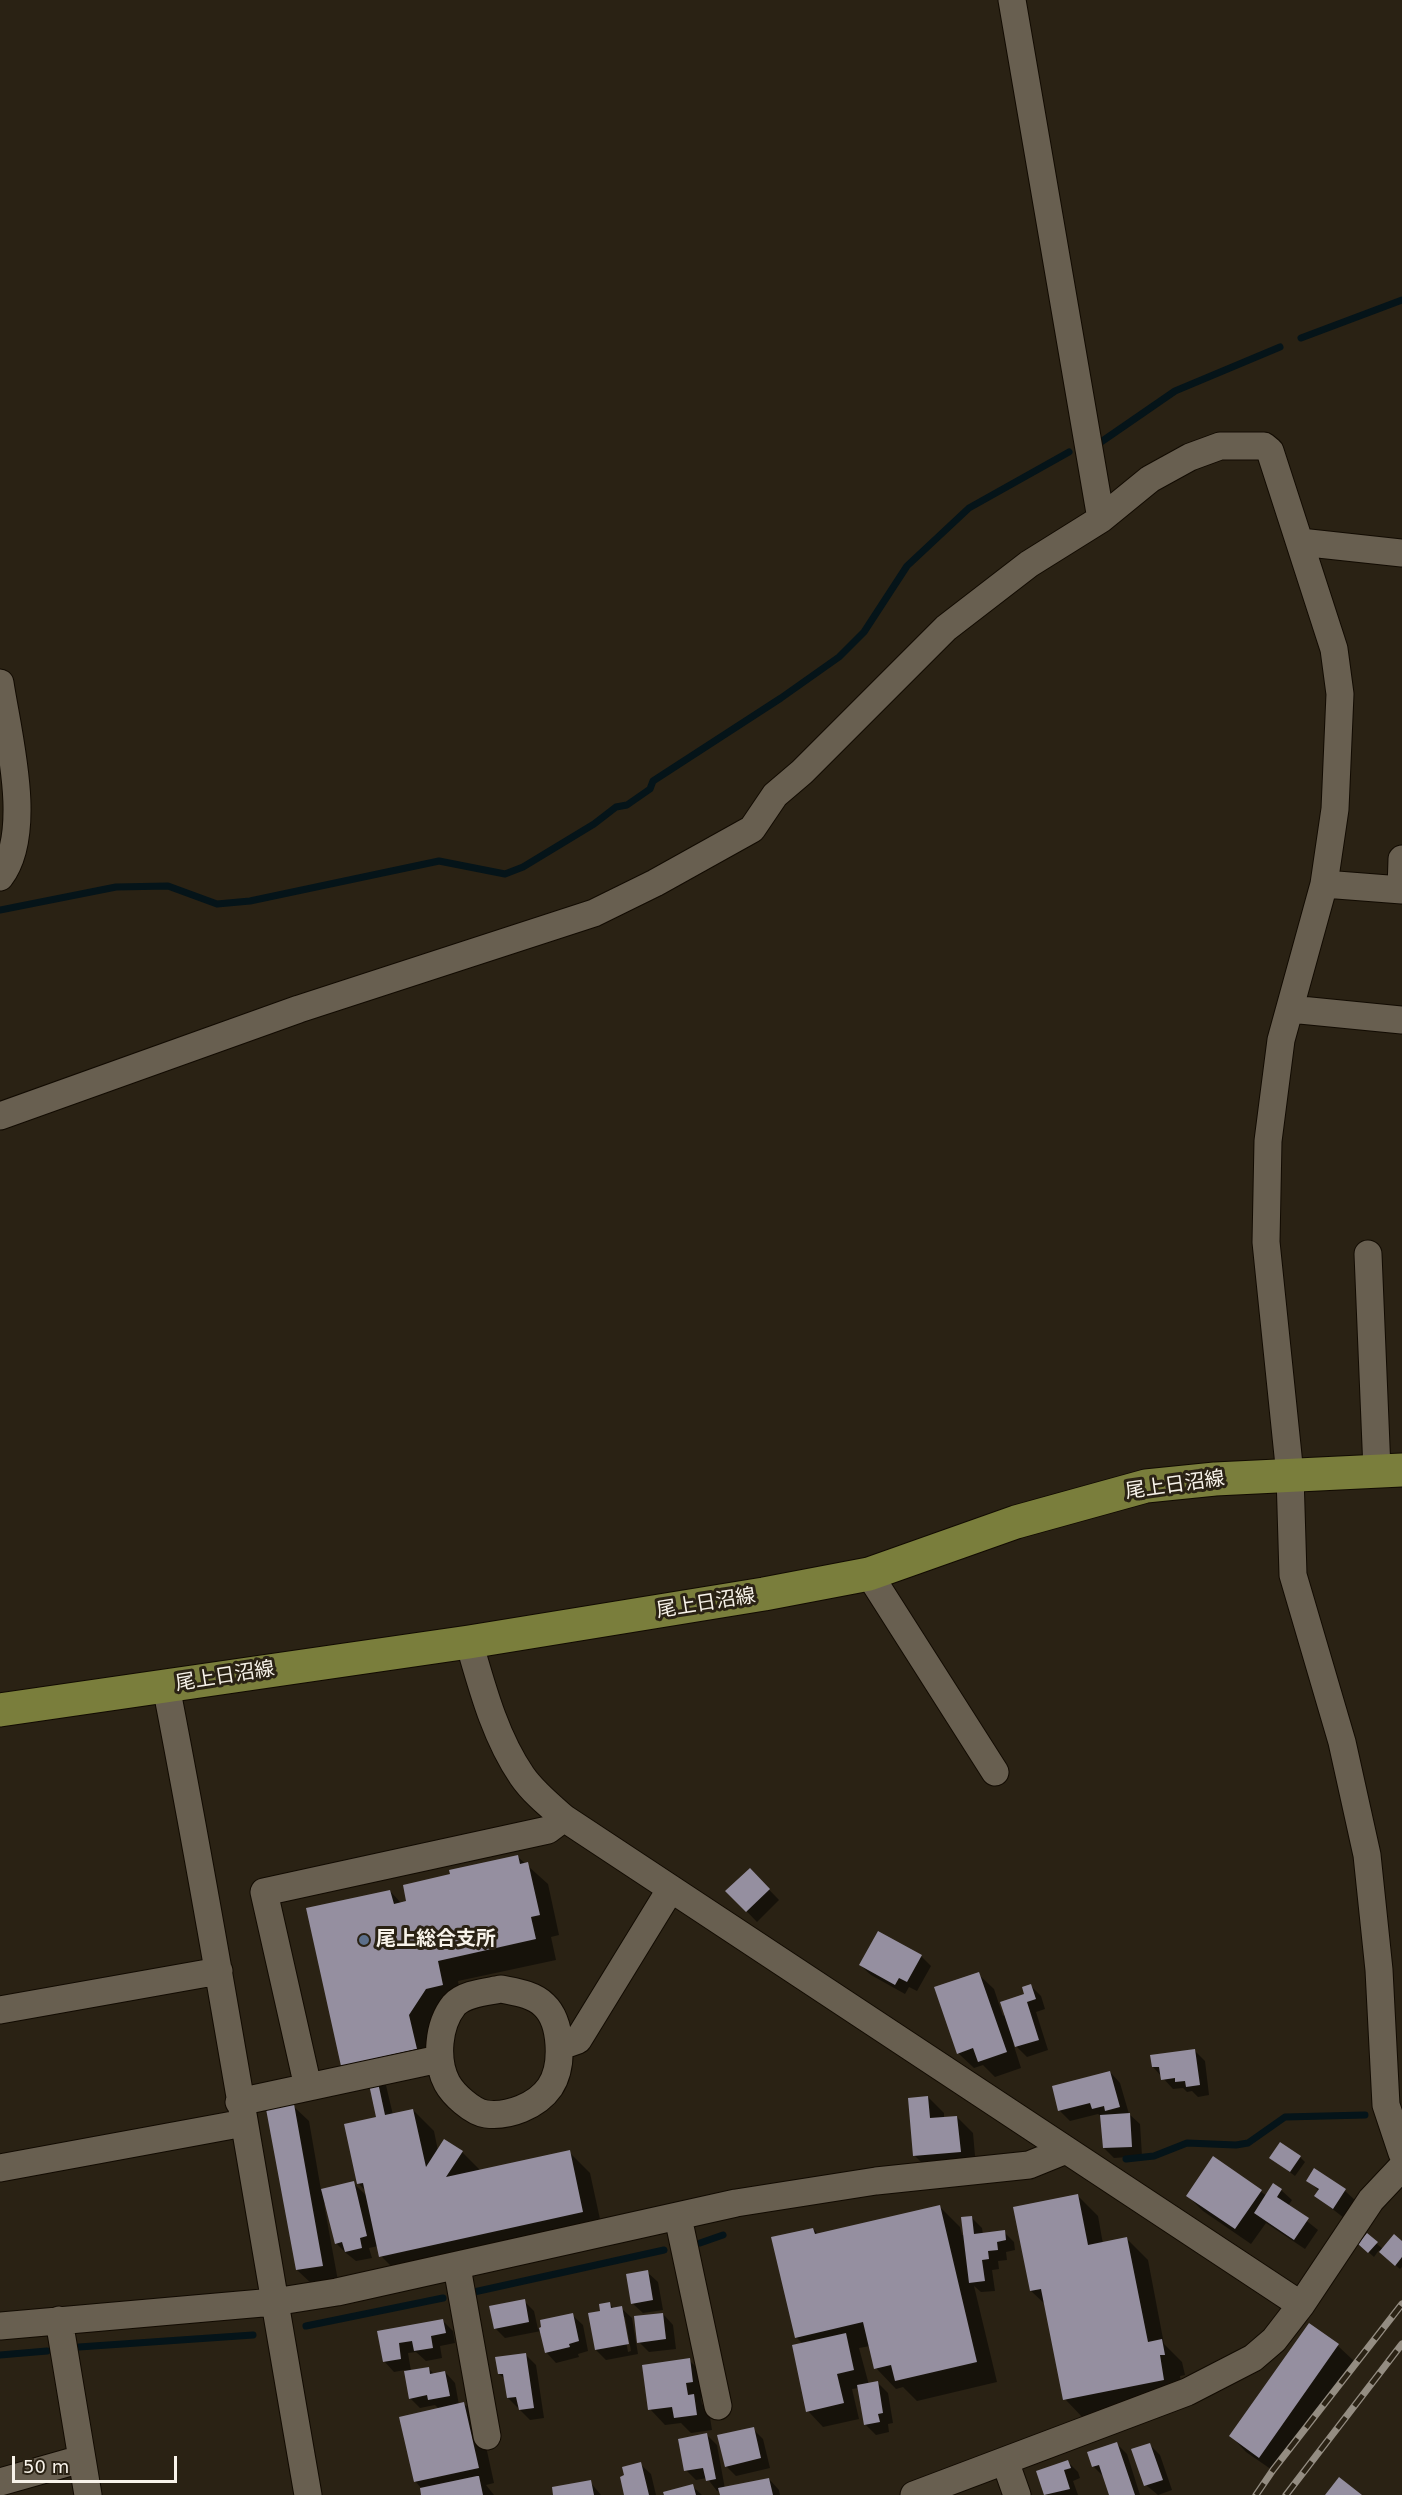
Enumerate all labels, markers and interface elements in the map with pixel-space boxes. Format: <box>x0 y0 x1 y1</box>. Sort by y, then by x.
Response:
street label: 尾上日沼線 <box>1124 1467 1226 1505</box>
street label: 尾上日沼線 <box>655 1584 757 1624</box>
street label: 尾上日沼線 <box>174 1657 276 1697</box>
place label: 尾上総合支所 <box>376 1928 496 1952</box>
marker: 尾上総合支所 <box>357 1933 371 1947</box>
scale bar <box>15 2444 180 2482</box>
text: 50 m <box>23 2456 69 2477</box>

